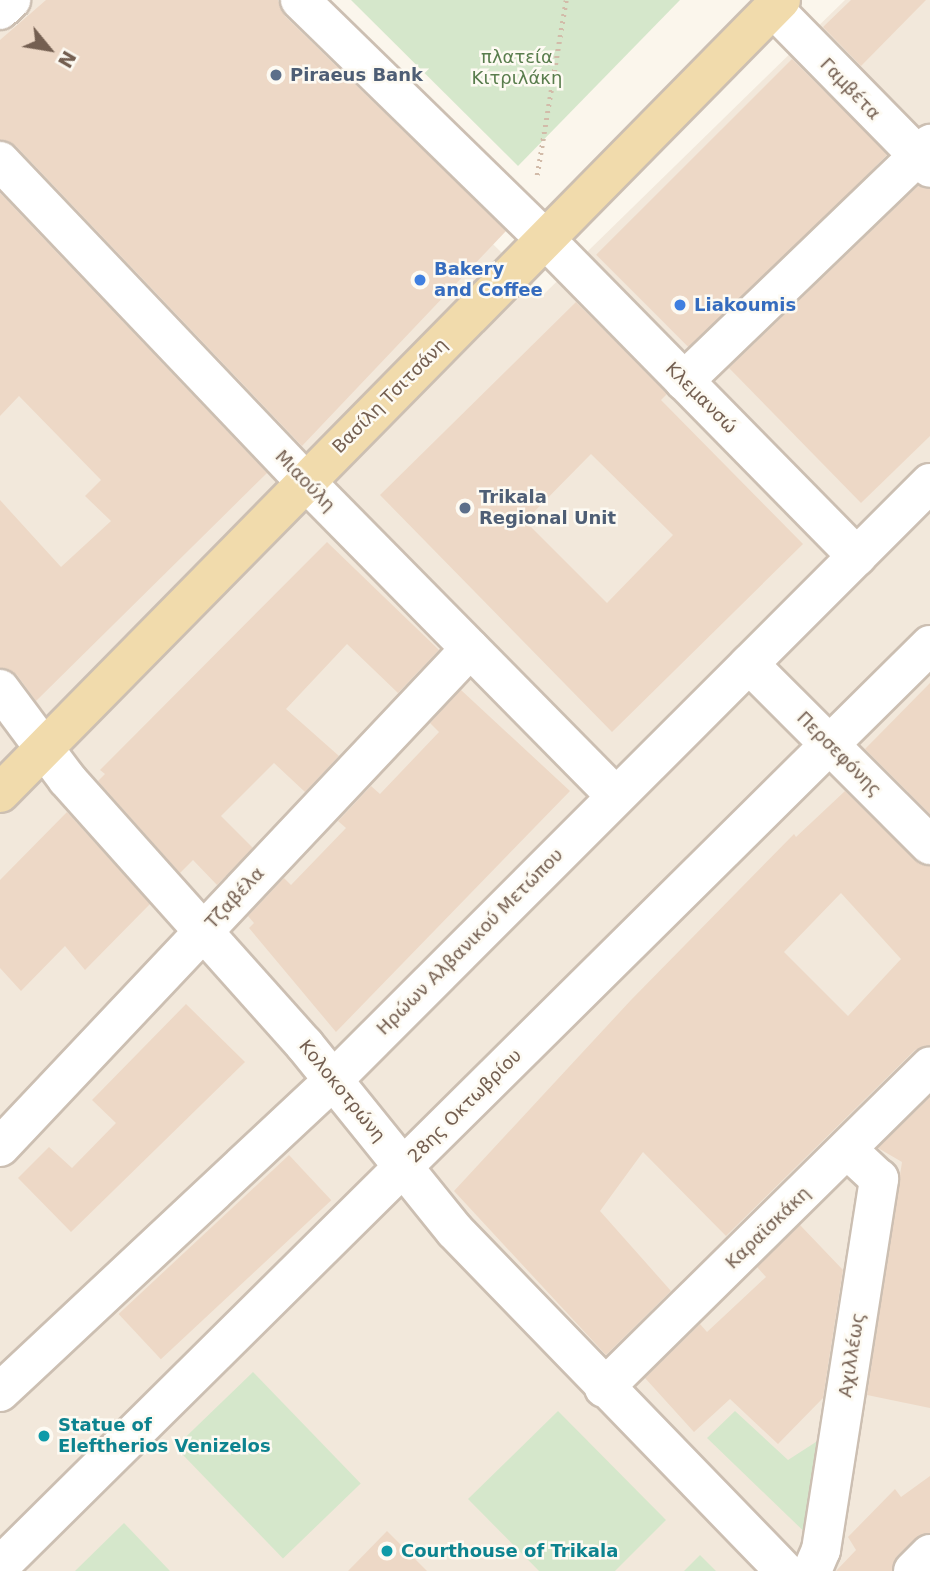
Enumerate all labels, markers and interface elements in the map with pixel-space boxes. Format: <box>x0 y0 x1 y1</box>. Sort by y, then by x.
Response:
north arrow <box>14 14 84 84</box>
text: N <box>54 47 81 72</box>
park label: πλατεία Κιτριλάκη <box>472 47 562 90</box>
street label: Γαμβέτα <box>815 54 885 124</box>
place label: Piraeus Bank <box>290 64 423 86</box>
marker: Piraeus Bank <box>268 67 284 83</box>
place label: Bakery and Coffee <box>434 259 543 302</box>
marker: Bakery and Coffee <box>412 272 428 288</box>
place label: Liakoumis <box>694 294 796 316</box>
marker: Liakoumis <box>672 297 688 313</box>
street label: Βασίλη Τσιτσάνη <box>328 334 452 458</box>
street label: Κλεμανσώ <box>661 358 741 438</box>
street label: Μιαούλη <box>270 446 340 516</box>
place label: Trikala Regional Unit <box>479 487 616 530</box>
marker: Trikala Regional Unit <box>457 500 473 516</box>
street label: Περσεφόνης <box>792 707 886 801</box>
street label: Ηρώων Αλβανικού Μετώπου <box>372 844 568 1040</box>
street label: Τζαβέλα <box>201 863 269 933</box>
street label: Κολοκοτρώνη <box>294 1036 390 1146</box>
street label: 28ης Οκτωβρίου <box>404 1045 526 1167</box>
street label: Καραϊσκάκη <box>721 1182 815 1274</box>
street label: Αχιλλέως <box>835 1311 869 1399</box>
place label: Statue of Eleftherios Venizelos <box>58 1415 271 1458</box>
marker: Statue of Eleftherios Venizelos <box>36 1428 52 1444</box>
place label: Courthouse of Trikala <box>401 1540 618 1562</box>
marker: Courthouse of Trikala <box>379 1543 395 1559</box>

